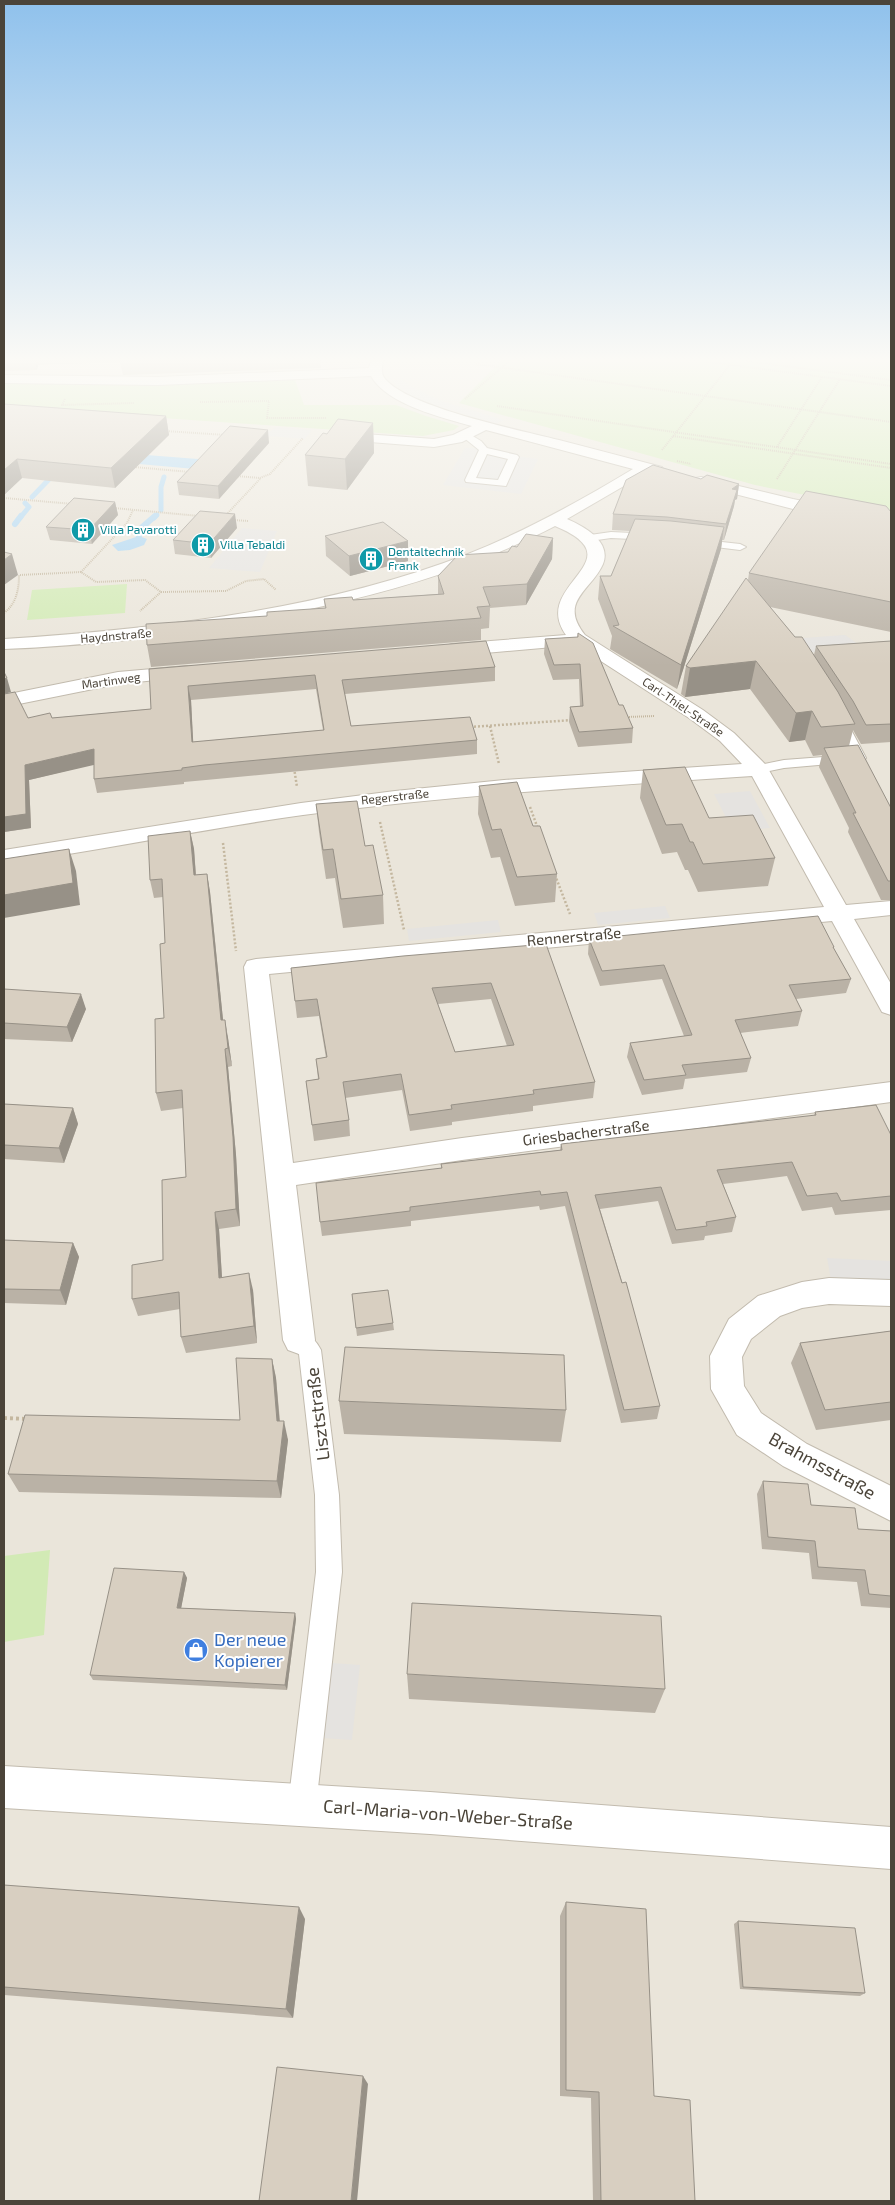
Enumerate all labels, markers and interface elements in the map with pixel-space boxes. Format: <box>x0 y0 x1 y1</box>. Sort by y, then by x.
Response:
building icon: Villa Pavarotti <box>70 517 96 543</box>
place label: Villa Pavarotti <box>100 522 177 536</box>
building icon: Villa Tebaldi <box>190 532 216 558</box>
place label: Villa Tebaldi <box>220 537 285 551</box>
place label: Dentaltechnik Frank <box>388 544 464 572</box>
building icon: Dentaltechnik Frank <box>358 546 384 572</box>
street label: Haydnstraße <box>80 625 152 645</box>
street label: Martinweg <box>80 669 142 691</box>
street label: Carl-Thiel-Straße <box>640 674 727 739</box>
street label: Regerstraße <box>360 785 430 807</box>
street label: Rennerstraße <box>526 923 622 949</box>
street label: Griesbacherstraße <box>521 1115 650 1149</box>
street label: Lisztstraße <box>300 1366 334 1462</box>
street label: Brahmsstraße <box>765 1427 880 1503</box>
place label: Der neue Kopierer <box>214 1628 287 1671</box>
shop icon: Der neue Kopierer <box>183 1637 209 1663</box>
street label: Carl-Maria-von-Weber-Straße <box>323 1794 574 1834</box>

